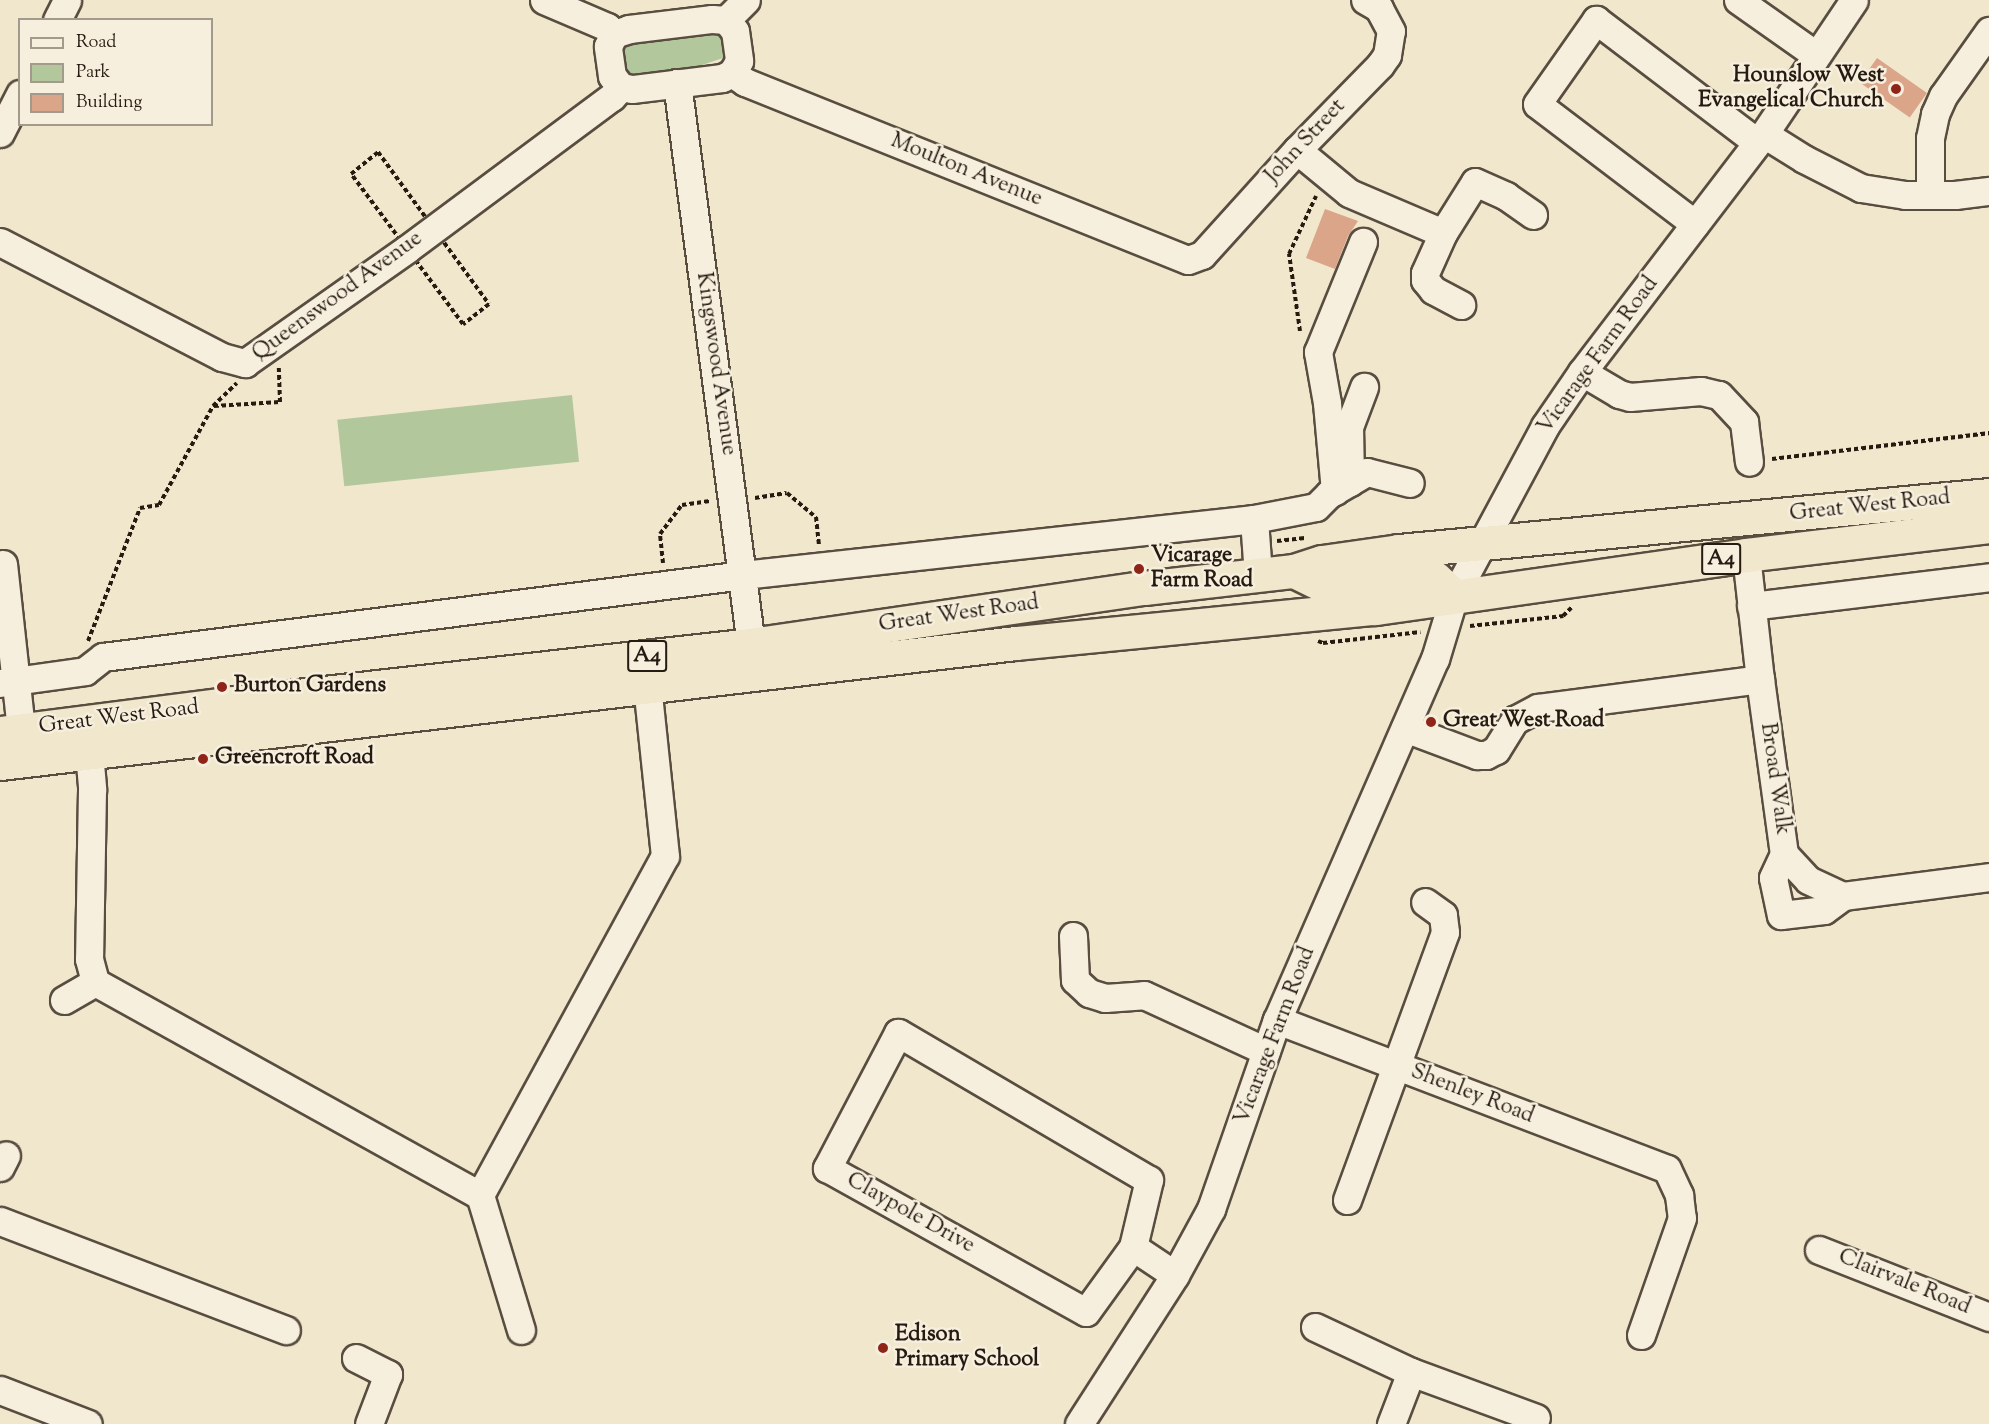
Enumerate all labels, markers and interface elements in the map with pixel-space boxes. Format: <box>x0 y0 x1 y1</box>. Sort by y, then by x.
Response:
legend <box>18 18 213 126</box>
text: Road <box>76 30 116 56</box>
text: Park <box>76 60 110 86</box>
place label: Hounslow West Evangelical Church <box>1698 63 1884 114</box>
marker: Hounslow West Evangelical Church <box>1889 82 1903 96</box>
text: Building <box>76 90 142 116</box>
street label: John Street <box>1260 94 1352 190</box>
street label: Moulton Avenue <box>886 129 1046 213</box>
street label: Queenswood Avenue <box>248 226 428 368</box>
street label: Kingswood Avenue <box>689 271 741 457</box>
street label: Vicarage Farm Road <box>1533 272 1665 440</box>
street label: Great West Road <box>1788 485 1952 529</box>
road number: A4 <box>1700 541 1742 577</box>
place label: Vicarage Farm Road <box>1151 543 1253 594</box>
marker: Vicarage Farm Road <box>1132 562 1146 576</box>
street label: Great West Road <box>877 591 1041 639</box>
road number: A4 <box>626 638 668 674</box>
place label: Burton Gardens <box>234 674 386 700</box>
marker: Burton Gardens <box>215 680 229 694</box>
street label: Great West Road <box>37 695 201 741</box>
place label: Great West Road <box>1443 709 1604 735</box>
marker: Great West Road <box>1424 715 1438 729</box>
street label: Broad Walk <box>1753 721 1795 837</box>
place label: Greencroft Road <box>215 746 374 772</box>
marker: Greencroft Road <box>196 752 210 766</box>
street label: Vicarage Farm Road <box>1230 943 1322 1129</box>
street label: Shenley Road <box>1407 1059 1537 1131</box>
street label: Claypole Drive <box>841 1168 979 1260</box>
street label: Clairvale Road <box>1834 1244 1974 1322</box>
place label: Edison Primary School <box>895 1322 1039 1374</box>
marker: Edison Primary School <box>876 1341 890 1355</box>

